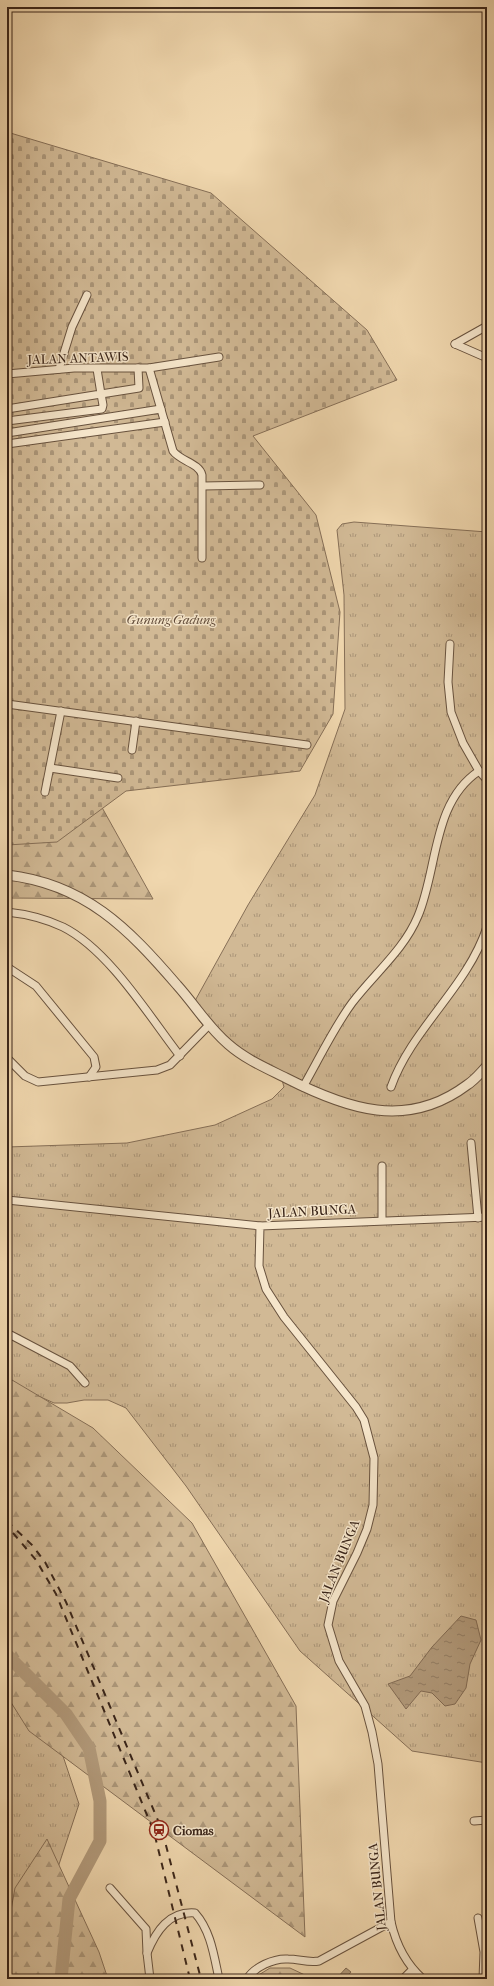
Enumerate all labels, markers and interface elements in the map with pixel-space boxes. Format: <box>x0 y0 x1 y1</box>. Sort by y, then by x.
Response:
street label: JALAN ANTAWIS <box>26 349 129 367</box>
park label: Gunung Gadung <box>127 612 216 627</box>
street label: JALAN BUNGA <box>267 1201 357 1221</box>
street label: JALAN BUNGA <box>315 1517 363 1606</box>
station icon: Ciomas <box>148 1819 170 1841</box>
place label: Ciomas <box>173 1823 214 1838</box>
street label: JALAN BUNGA <box>365 1842 389 1933</box>

